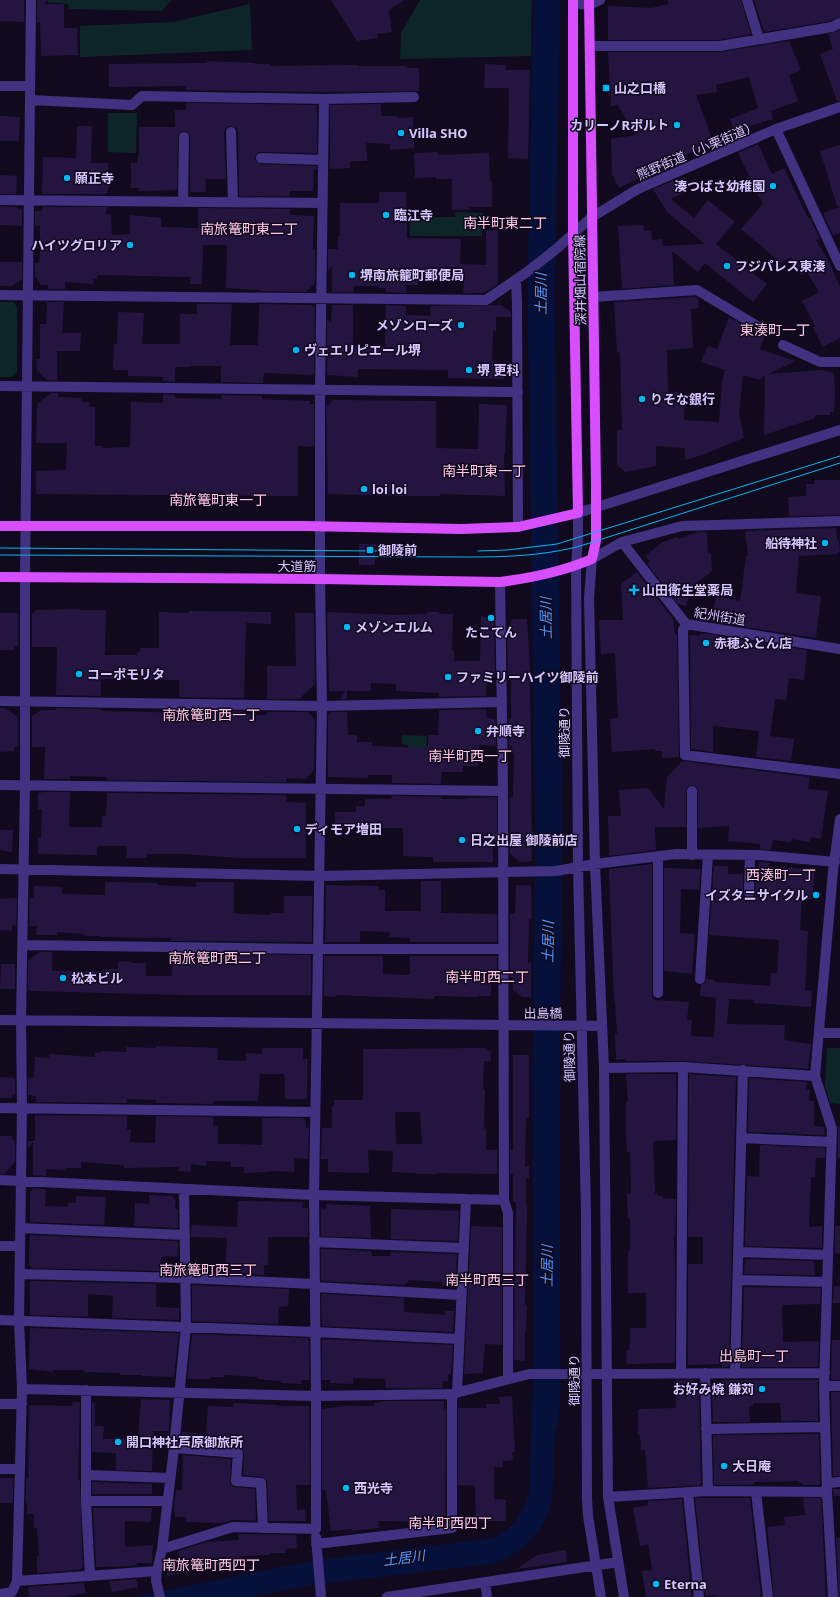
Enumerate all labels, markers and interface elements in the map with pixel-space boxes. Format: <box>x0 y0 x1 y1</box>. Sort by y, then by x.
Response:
place label: 山之口橋 <box>614 79 666 97</box>
marker: 山之口橋 <box>601 83 611 93</box>
place label: カリーノRポルト <box>570 116 669 134</box>
street label: 熊野街道（小栗街道） <box>634 116 760 184</box>
marker: カリーノRポルト <box>672 120 682 130</box>
place label: Villa SHO <box>409 124 468 142</box>
marker: Villa SHO <box>396 128 406 138</box>
place label: 願正寺 <box>74 169 114 187</box>
marker: 願正寺 <box>62 173 72 183</box>
place label: 湊つばさ幼稚園 <box>674 177 765 195</box>
marker: 湊つばさ幼稚園 <box>768 181 778 191</box>
place label: 臨江寺 <box>394 206 433 224</box>
marker: 臨江寺 <box>381 210 391 220</box>
district label: 南半町東二丁 <box>463 213 547 232</box>
district label: 南旅篭町東二丁 <box>200 219 298 238</box>
street label: 深井畑山宿院線 <box>570 234 590 326</box>
place label: ハイツグロリア <box>31 236 122 254</box>
marker: ハイツグロリア <box>125 240 135 250</box>
place label: フジパレス東湊 <box>735 257 825 275</box>
marker: フジパレス東湊 <box>722 261 732 271</box>
place label: 堺南旅籠町郵便局 <box>360 266 464 284</box>
marker: 堺南旅籠町郵便局 <box>347 270 357 280</box>
water label: 土居川 <box>531 271 550 315</box>
place label: メゾンローズ <box>376 316 453 334</box>
marker: メゾンローズ <box>456 320 466 330</box>
district label: 東湊町一丁 <box>740 320 810 339</box>
place label: ヴェエリピエール堺 <box>304 341 421 359</box>
marker: ヴェエリピエール堺 <box>291 345 301 355</box>
place label: 堺 更科 <box>477 361 519 379</box>
marker: 堺 更科 <box>464 365 474 375</box>
place label: りそな銀行 <box>650 390 715 408</box>
marker: りそな銀行 <box>637 394 647 404</box>
district label: 南半町東一丁 <box>442 461 526 480</box>
place label: loi loi <box>372 480 407 498</box>
marker: loi loi <box>359 484 369 494</box>
district label: 南旅篭町東一丁 <box>169 490 267 509</box>
place label: 船待神社 <box>765 534 817 552</box>
marker: 船待神社 <box>820 538 830 548</box>
place label: 御陵前 <box>378 541 417 559</box>
marker: 御陵前 <box>365 545 375 555</box>
street label: 大道筋 <box>277 557 317 575</box>
place label: 山田衛生堂薬局 <box>642 581 733 599</box>
marker: 山田衛生堂薬局 <box>629 585 639 595</box>
water label: 土居川 <box>536 595 555 639</box>
street label: 紀州街道 <box>693 603 747 629</box>
marker: たこてん <box>486 613 496 623</box>
place label: メゾンエルム <box>355 618 433 636</box>
marker: メゾンエルム <box>342 622 352 632</box>
place label: たこてん <box>465 623 517 641</box>
place label: 赤穂ふとん店 <box>714 634 792 652</box>
marker: 赤穂ふとん店 <box>701 638 711 648</box>
place label: コーポモリタ <box>87 665 165 683</box>
place label: ファミリーハイツ御陵前 <box>456 668 598 686</box>
marker: コーポモリタ <box>74 669 84 679</box>
marker: ファミリーハイツ御陵前 <box>443 672 453 682</box>
district label: 南旅篭町西一丁 <box>162 705 260 724</box>
street label: 御陵通り <box>555 706 573 758</box>
place label: 弁順寺 <box>486 722 525 740</box>
marker: 弁順寺 <box>473 726 483 736</box>
district label: 南半町西一丁 <box>428 746 512 765</box>
place label: ディモア増田 <box>305 820 382 838</box>
marker: ディモア増田 <box>292 824 302 834</box>
place label: 日之出屋 御陵前店 <box>470 831 577 849</box>
marker: 日之出屋 御陵前店 <box>457 835 467 845</box>
district label: 西湊町一丁 <box>746 865 816 884</box>
place label: イズタニサイクル <box>705 886 808 904</box>
marker: イズタニサイクル <box>811 890 821 900</box>
water label: 土居川 <box>538 919 557 963</box>
district label: 南旅篭町西二丁 <box>168 948 266 967</box>
district label: 南半町西二丁 <box>445 967 529 986</box>
place label: 松本ビル <box>71 969 123 987</box>
marker: 松本ビル <box>58 973 68 983</box>
street label: 出島橋 <box>523 1004 563 1022</box>
street label: 御陵通り <box>560 1030 578 1082</box>
water label: 土居川 <box>537 1243 556 1287</box>
district label: 南旅篭町西三丁 <box>159 1260 257 1279</box>
district label: 南半町西三丁 <box>445 1270 529 1289</box>
district label: 出島町一丁 <box>719 1346 789 1365</box>
street label: 御陵通り <box>565 1354 583 1406</box>
place label: お好み焼 鎌苅 <box>673 1380 754 1398</box>
marker: お好み焼 鎌苅 <box>757 1384 767 1394</box>
place label: 開口神社芦原御旅所 <box>126 1433 243 1451</box>
marker: 開口神社芦原御旅所 <box>113 1437 123 1447</box>
place label: 大日庵 <box>732 1457 771 1475</box>
marker: 大日庵 <box>719 1461 729 1471</box>
place label: 西光寺 <box>354 1479 393 1497</box>
marker: 西光寺 <box>341 1483 351 1493</box>
district label: 南半町西四丁 <box>408 1513 492 1532</box>
water label: 土居川 <box>382 1545 428 1569</box>
district label: 南旅篭町西四丁 <box>162 1555 260 1574</box>
place label: Eterna <box>664 1575 707 1593</box>
marker: Eterna <box>651 1579 661 1589</box>

